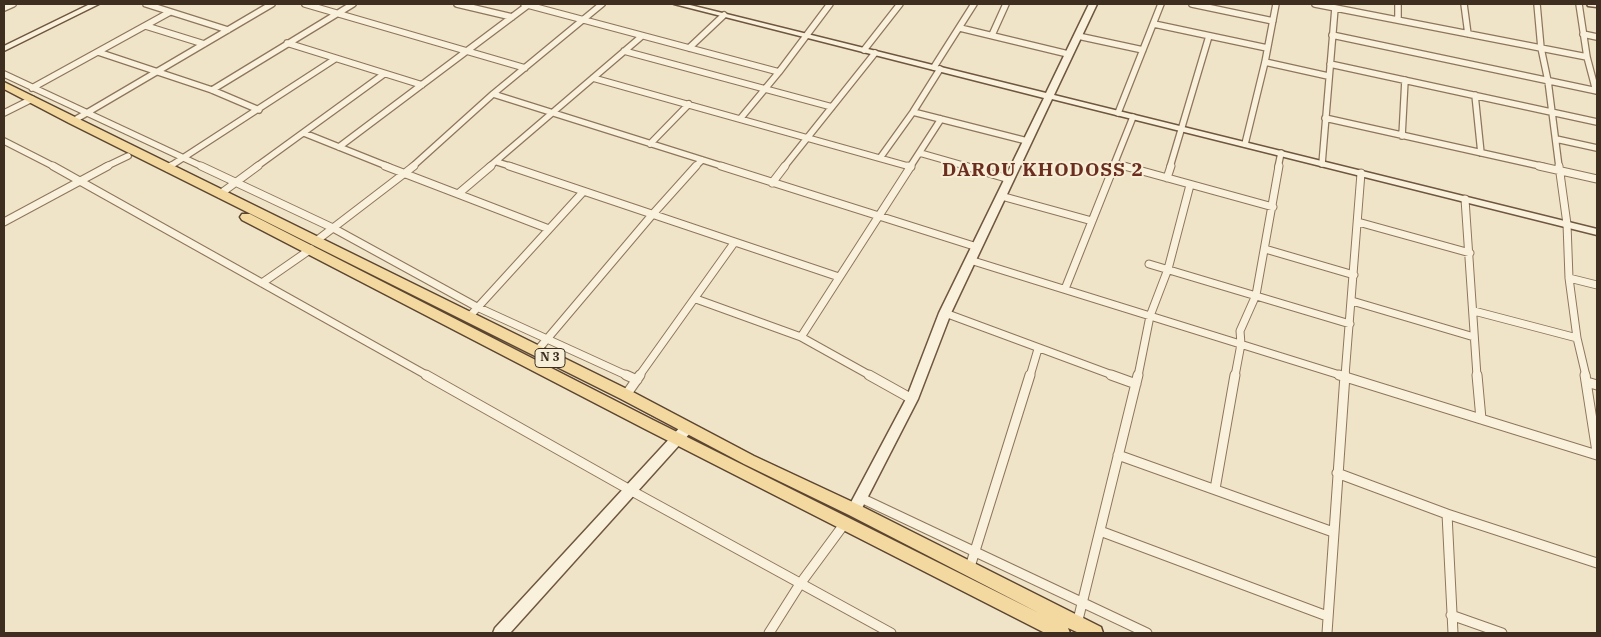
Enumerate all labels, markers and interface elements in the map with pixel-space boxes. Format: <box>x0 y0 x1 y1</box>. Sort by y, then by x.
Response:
district label: DAROU KHODOSS 2 <box>940 160 1146 182</box>
road number: N 3 <box>535 348 565 368</box>

